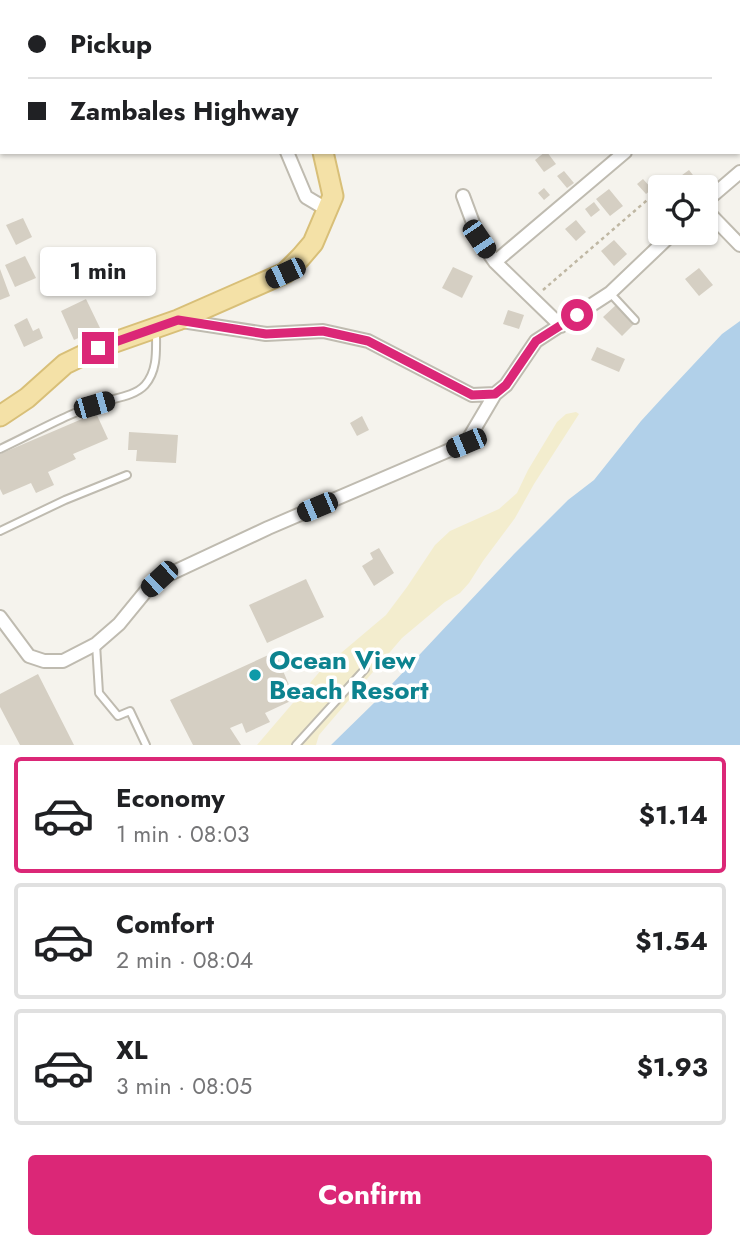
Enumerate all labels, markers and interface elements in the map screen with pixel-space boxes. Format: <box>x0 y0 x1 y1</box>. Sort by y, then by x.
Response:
text: Pickup <box>70 25 152 63</box>
text: Zambales Highway <box>70 92 298 130</box>
map controls <box>648 175 718 245</box>
button: locate <box>648 175 718 245</box>
car <box>459 216 500 262</box>
callout: 1 min <box>40 246 156 296</box>
text: 1 min <box>69 254 127 288</box>
car <box>262 255 309 291</box>
route start <box>561 299 593 331</box>
route end <box>82 332 114 364</box>
car <box>71 389 118 421</box>
car <box>443 425 490 461</box>
car <box>294 489 341 525</box>
car <box>137 557 182 601</box>
place label: Ocean View Beach Resort <box>269 641 429 709</box>
marker: Ocean View Beach Resort <box>247 667 263 683</box>
text: Economy <box>116 779 225 817</box>
icon: car <box>32 784 95 847</box>
text: $1.14 <box>639 796 708 834</box>
text: 1 min · 08:03 <box>116 817 250 851</box>
text: Comfort <box>116 905 214 943</box>
icon: car <box>32 910 95 973</box>
text: $1.54 <box>635 922 708 960</box>
text: 2 min · 08:04 <box>116 943 253 977</box>
text: XL <box>116 1031 148 1069</box>
icon: car <box>32 1036 95 1099</box>
text: $1.93 <box>637 1048 708 1086</box>
text: 3 min · 08:05 <box>116 1069 252 1103</box>
button: Confirm <box>28 1155 712 1235</box>

